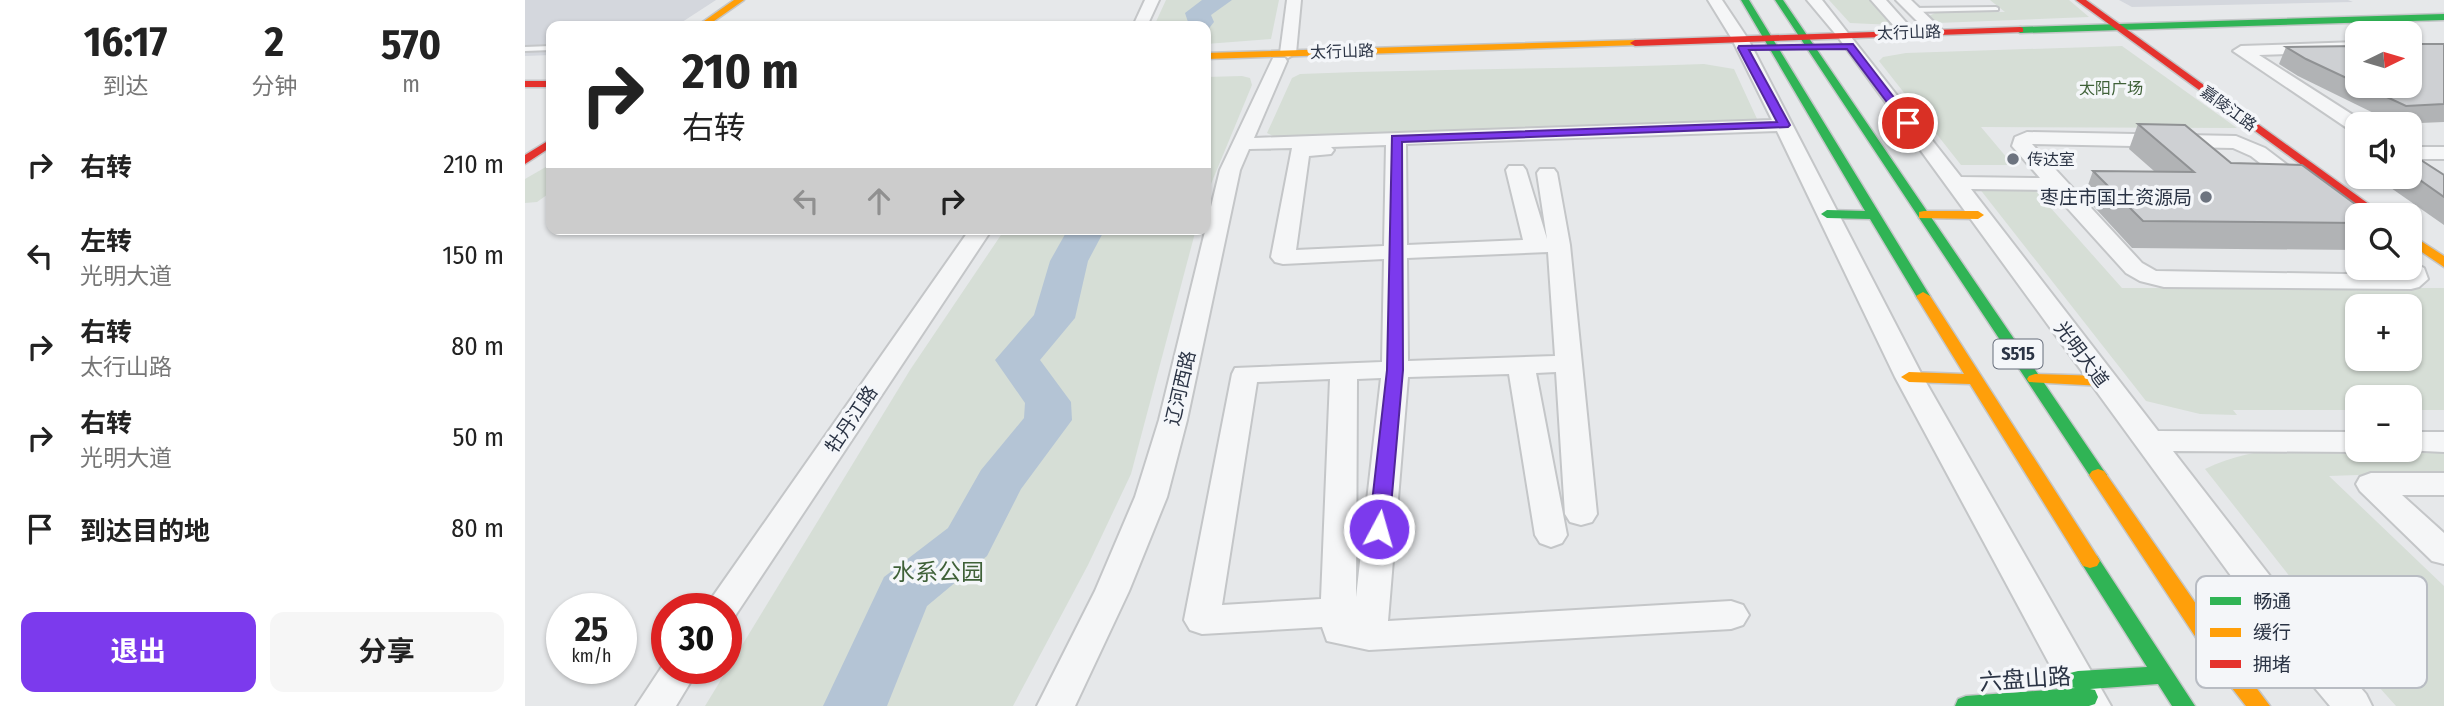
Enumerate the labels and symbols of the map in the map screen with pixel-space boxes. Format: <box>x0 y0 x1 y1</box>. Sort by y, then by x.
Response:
north arrow <box>2345 21 2422 98</box>
street label: 太行山路 <box>1877 22 1941 43</box>
street label: 太行山路 <box>1310 41 1374 62</box>
park label: 太阳广场 <box>2079 79 2143 98</box>
street label: 嘉陵江路 <box>2197 82 2260 135</box>
pin <box>1878 93 1938 153</box>
place label: 传达室 <box>2027 150 2075 169</box>
marker: 传达室 <box>2005 151 2021 167</box>
place label: 枣庄市国土资源局 <box>2040 186 2192 209</box>
marker: 枣庄市国土资源局 <box>2198 189 2214 205</box>
street label: 光明大道 <box>2050 317 2114 392</box>
road number: S515 <box>1993 340 2043 368</box>
street label: 辽河西路 <box>1161 348 1200 428</box>
street label: 牡丹江路 <box>821 381 882 457</box>
position arrow <box>1342 492 1416 566</box>
park label: 水系公园 <box>892 558 984 586</box>
legend <box>2196 576 2427 688</box>
text: 畅通 <box>2253 590 2291 613</box>
speed limit sign: 30 <box>651 593 742 684</box>
text: 缓行 <box>2253 621 2291 644</box>
text: 拥堵 <box>2253 653 2291 676</box>
street label: 六盘山路 <box>1978 662 2072 696</box>

